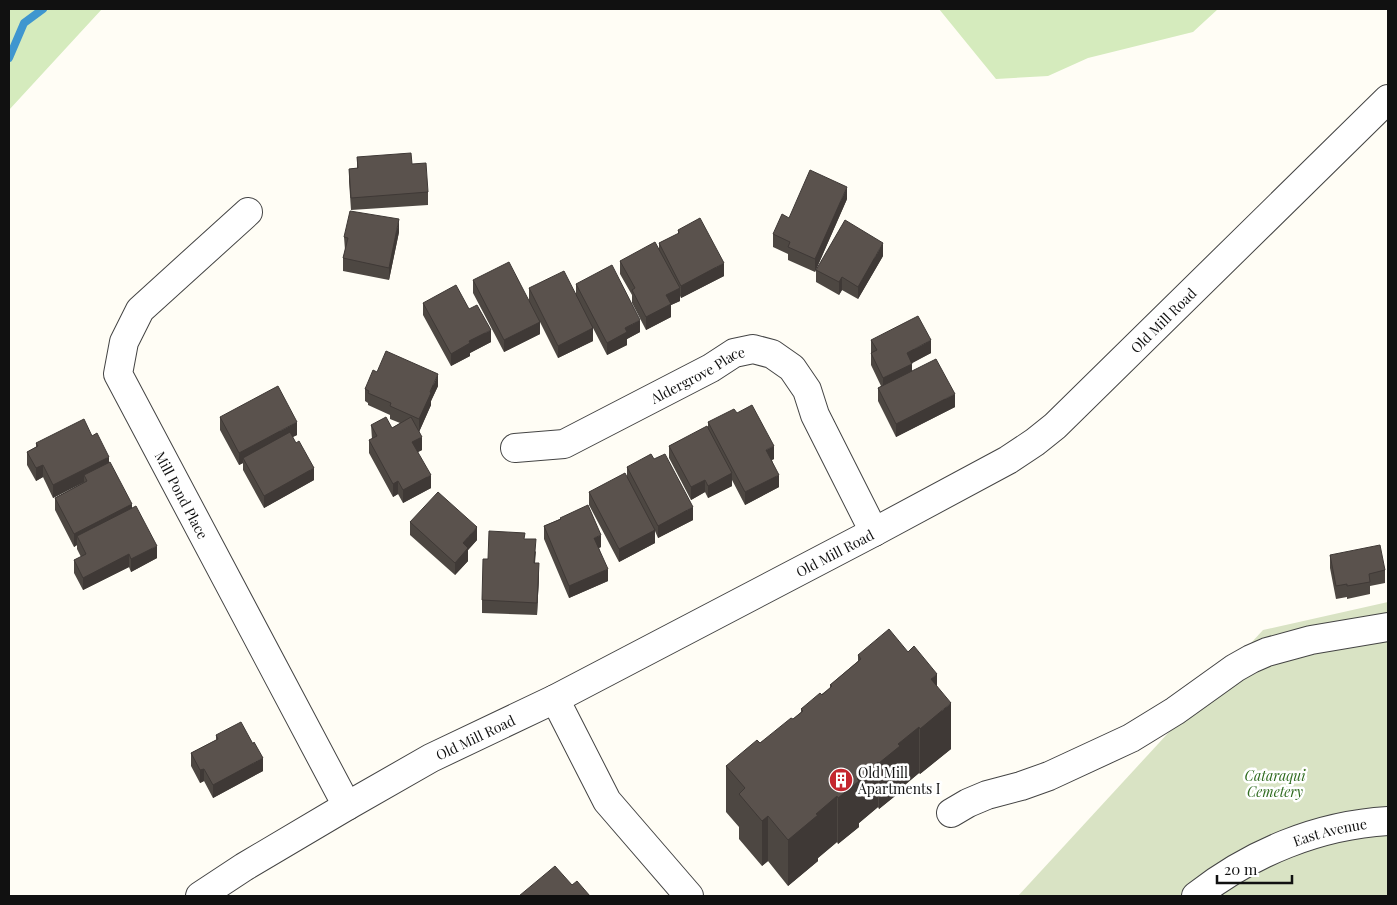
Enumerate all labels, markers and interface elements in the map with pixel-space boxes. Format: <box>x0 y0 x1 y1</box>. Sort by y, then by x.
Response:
street label: Old Mill Road <box>1126 283 1200 357</box>
street label: Aldergrove Place <box>646 342 746 408</box>
street label: Mill Pond Place <box>151 448 213 542</box>
street label: Old Mill Road <box>792 524 877 581</box>
street label: Old Mill Road <box>432 710 518 764</box>
place label: Old Mill Apartments I <box>857 763 941 798</box>
park label: Cataraqui Cemetery <box>1245 766 1306 801</box>
building icon: Old Mill Apartments I <box>828 767 854 793</box>
street label: East Avenue <box>1290 814 1368 850</box>
scale bar <box>1217 852 1292 884</box>
text: 20 m <box>1224 859 1258 879</box>

